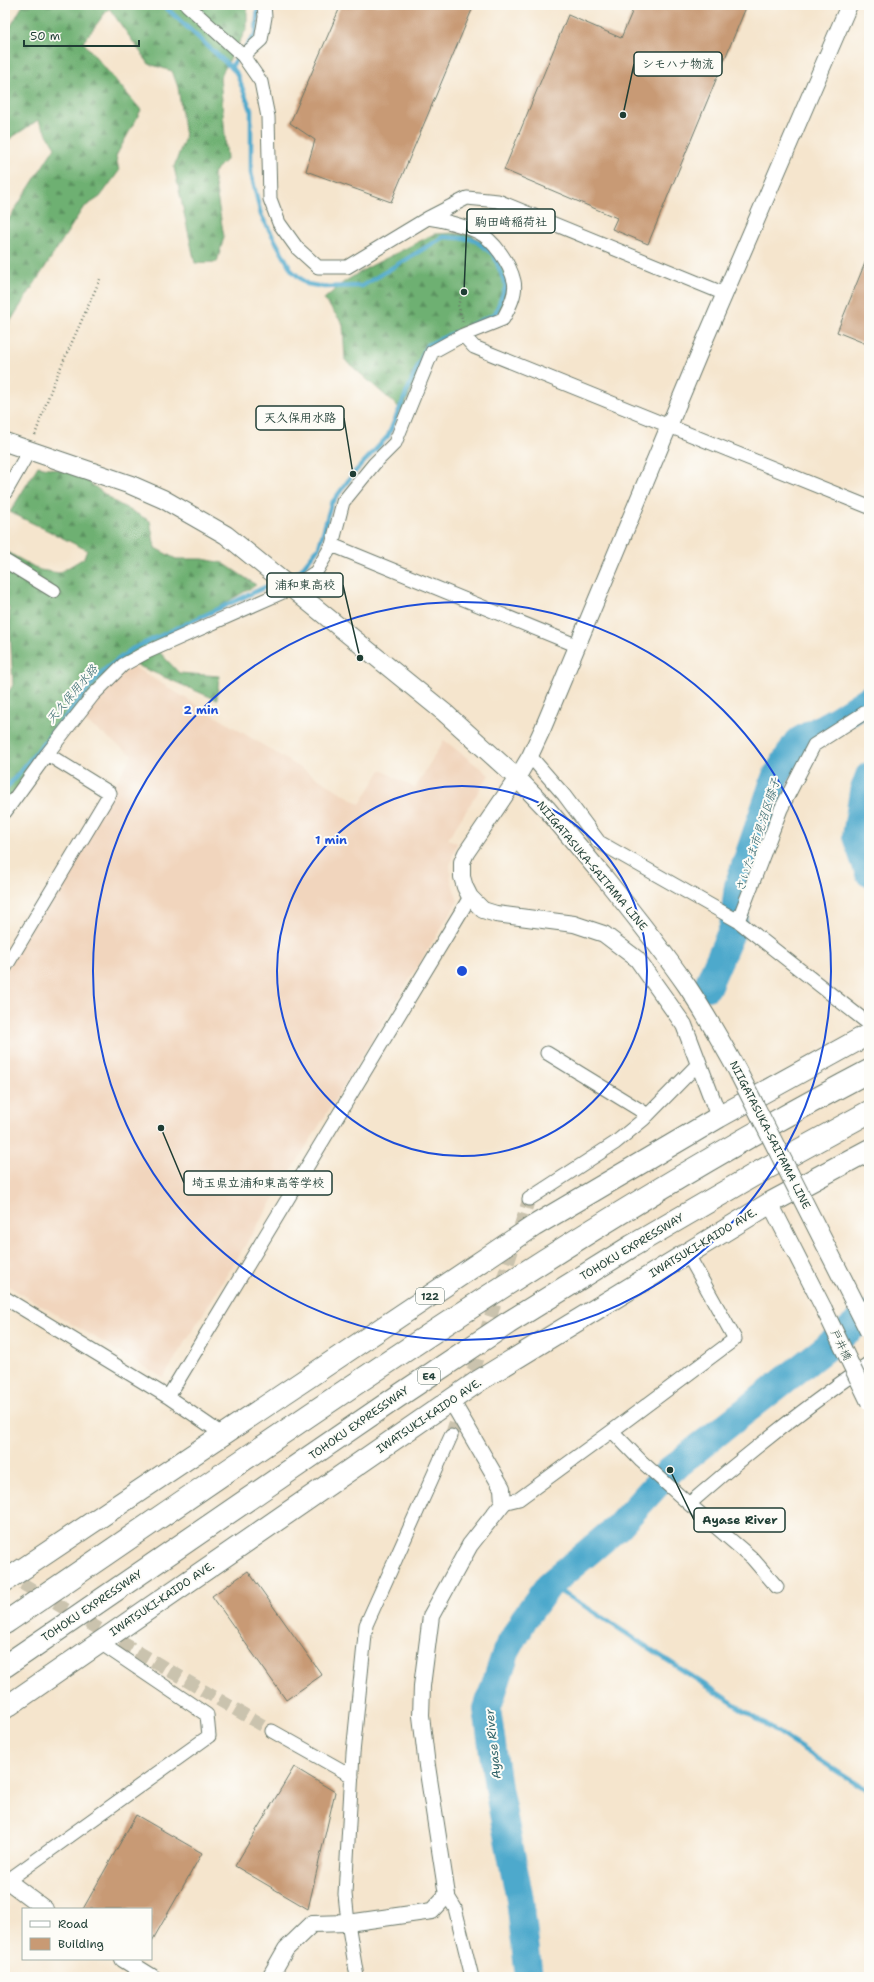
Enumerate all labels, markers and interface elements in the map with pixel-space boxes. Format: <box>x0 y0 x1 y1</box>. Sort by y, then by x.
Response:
scale bar <box>24 22 139 48</box>
text: 50 m <box>30 28 60 44</box>
callout: シモハナ物流 <box>634 52 722 76</box>
text: シモハナ物流 <box>642 56 714 72</box>
callout: 駒田﨑稲荷社 <box>467 209 555 233</box>
text: 駒田﨑稲荷社 <box>475 214 547 230</box>
callout: 天久保用水路 <box>256 406 344 430</box>
text: 天久保用水路 <box>264 410 336 426</box>
callout: 浦和東高校 <box>267 573 343 597</box>
text: 浦和東高校 <box>275 577 335 593</box>
water label: 天久保用水路 <box>43 661 102 727</box>
text: 2 min <box>184 702 219 718</box>
water label: さいたま市見沼区膝子 <box>732 775 784 894</box>
street label: NIIGATASUKA-SAITAMA LINE <box>533 798 651 934</box>
text: 1 min <box>315 832 347 848</box>
centre of rings <box>455 964 469 978</box>
street label: NIIGATASUKA-SAITAMA LINE <box>726 1058 814 1212</box>
callout: 埼玉県立浦和東高等学校 <box>184 1171 332 1195</box>
text: 埼玉県立浦和東高等学校 <box>192 1175 324 1191</box>
street label: IWATSUKI-KAIDO AVE. <box>646 1205 760 1281</box>
street label: TOHOKU EXPRESSWAY <box>577 1210 687 1284</box>
road number: 122 <box>416 1288 444 1304</box>
street label: 戸井橋 <box>827 1327 855 1363</box>
road number: E4 <box>418 1368 440 1384</box>
street label: IWATSUKI-KAIDO AVE. <box>374 1375 485 1457</box>
street label: TOHOKU EXPRESSWAY <box>306 1383 412 1463</box>
callout: Ayase River <box>694 1508 785 1532</box>
text: Ayase River <box>702 1512 778 1528</box>
street label: IWATSUKI-KAIDO AVE. <box>107 1558 218 1640</box>
street label: TOHOKU EXPRESSWAY <box>39 1566 146 1645</box>
water label: Ayase River <box>481 1708 505 1780</box>
legend <box>22 1908 152 1960</box>
text: Road <box>58 1916 89 1932</box>
text: Building <box>58 1936 104 1952</box>

